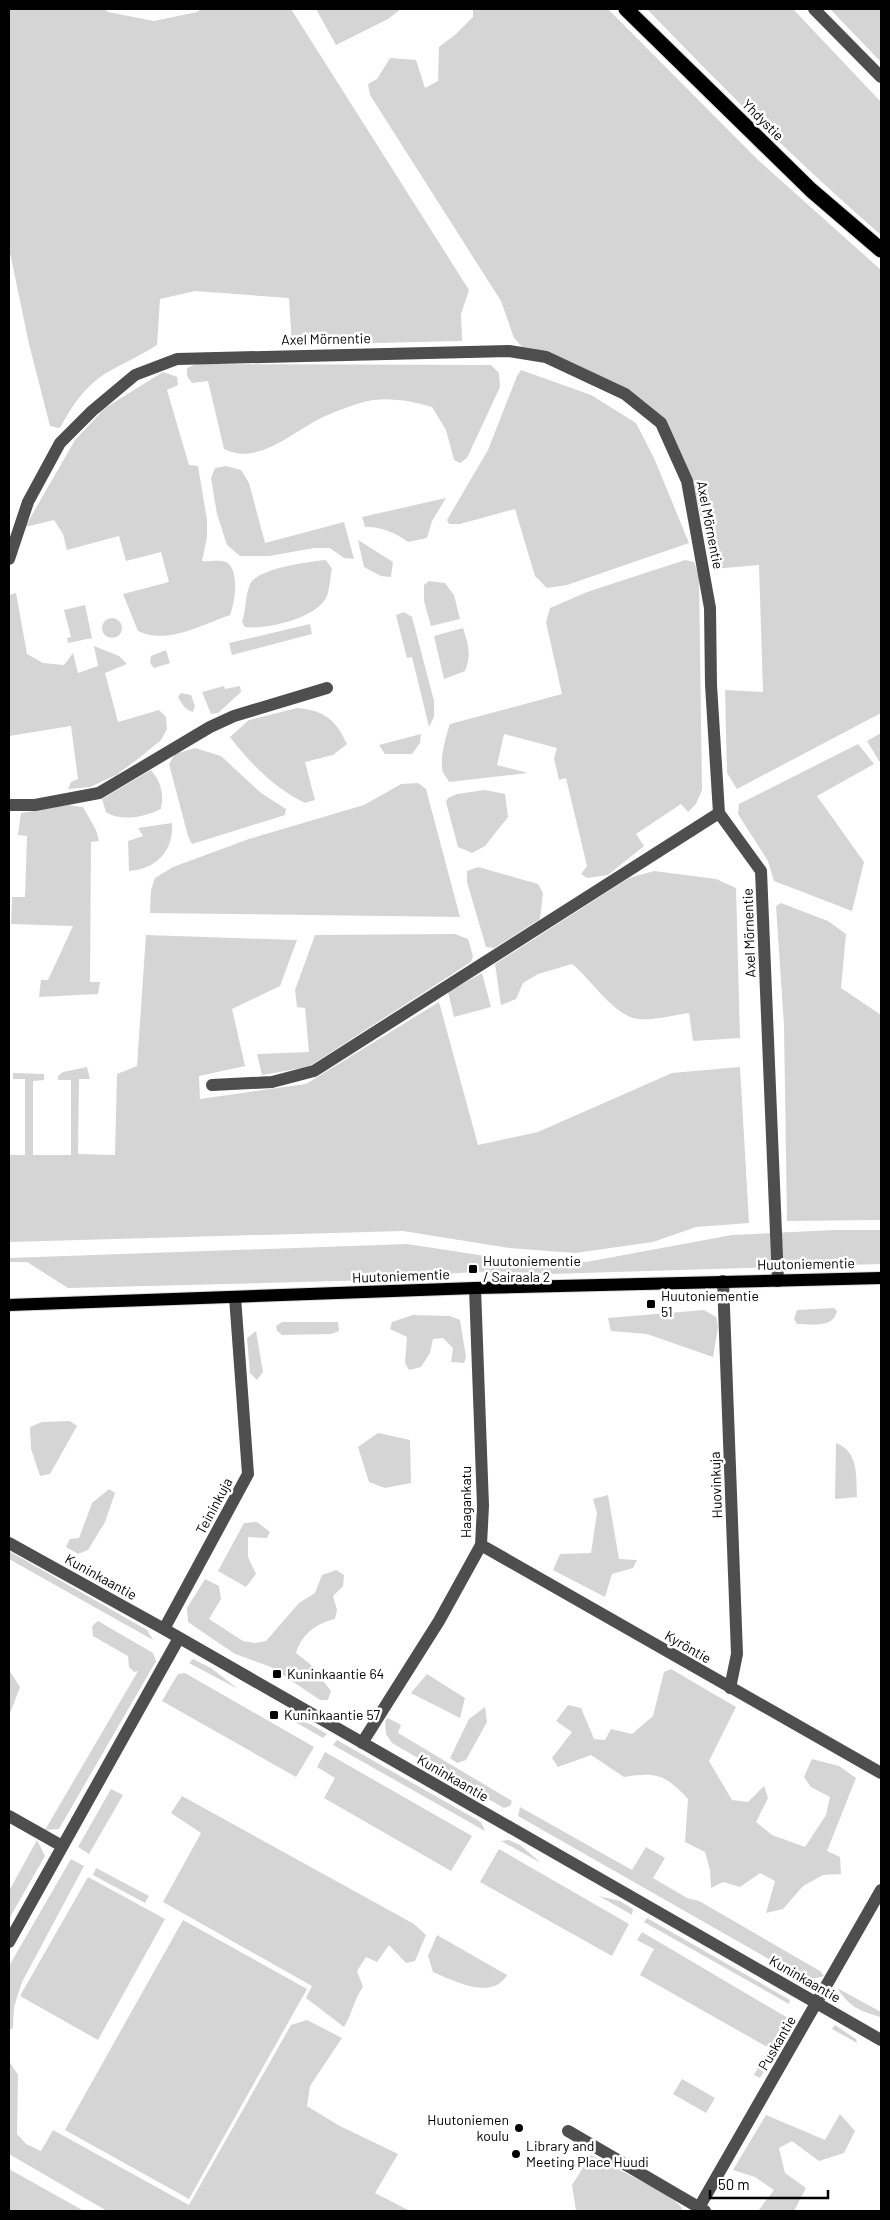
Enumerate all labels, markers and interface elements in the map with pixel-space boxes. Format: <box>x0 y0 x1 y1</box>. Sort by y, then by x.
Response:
street label: Yhdystie <box>739 95 788 144</box>
street label: Axel Mörnentie <box>281 329 371 348</box>
street label: Axel Mörnentie <box>694 479 727 570</box>
street label: Axel Mörnentie <box>738 888 759 978</box>
place label: Huutoniementie / Sairaala 2 <box>483 1252 581 1285</box>
street label: Huutoniementie <box>757 1254 855 1273</box>
marker: Huutoniementie / Sairaala 2 <box>467 1263 479 1275</box>
street label: Huutoniementie <box>352 1265 450 1286</box>
place label: Huutoniementie 51 <box>661 1287 759 1320</box>
marker: Huutoniementie 51 <box>645 1298 657 1310</box>
street label: Huovinkuja <box>706 1451 725 1519</box>
street label: Haagankatu <box>457 1466 474 1538</box>
street label: Teininkuja <box>192 1474 236 1537</box>
street label: Kuninkaantie <box>62 1550 140 1603</box>
street label: Kyröntie <box>662 1626 715 1667</box>
place label: Kuninkaantie 64 <box>287 1665 384 1682</box>
marker: Kuninkaantie 64 <box>271 1668 283 1680</box>
place label: Kuninkaantie 57 <box>284 1706 381 1723</box>
marker: Kuninkaantie 57 <box>268 1709 280 1721</box>
street label: Kuninkaantie <box>415 1750 492 1805</box>
street label: Kuninkaantie <box>767 1951 844 2006</box>
street label: Puskantie <box>754 2012 799 2073</box>
place label: Huutoniemen koulu <box>427 2111 509 2144</box>
marker: Huutoniemen koulu <box>513 2122 525 2134</box>
place label: Library and Meeting Place Huudi <box>526 2137 649 2170</box>
marker: Library and Meeting Place Huudi <box>510 2148 522 2160</box>
scale bar <box>710 2168 828 2200</box>
text: 50 m <box>718 2175 750 2193</box>

